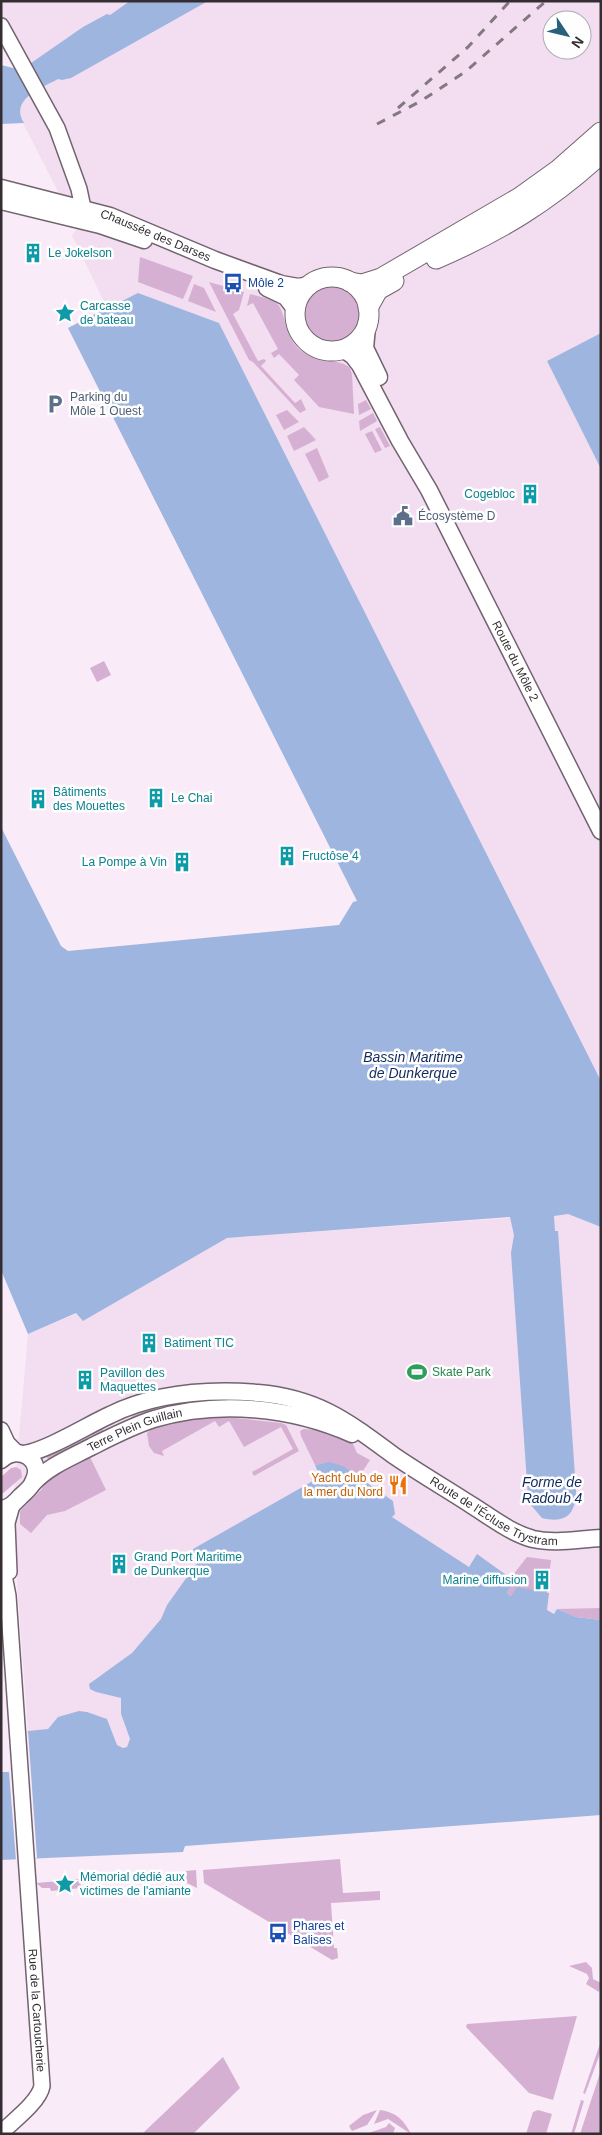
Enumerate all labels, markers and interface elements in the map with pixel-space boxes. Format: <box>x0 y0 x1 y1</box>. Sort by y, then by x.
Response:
north arrow <box>542 10 592 60</box>
text: N <box>568 34 587 51</box>
street label: Chaussée des Darses <box>99 207 213 264</box>
building icon: Le Jokelson <box>22 242 44 264</box>
place label: Le Jokelson <box>48 246 112 260</box>
bus stop icon: Môle 2 <box>222 272 244 294</box>
place label: Môle 2 <box>248 276 284 290</box>
place label: Carcasse de bateau <box>80 299 133 327</box>
place icon: Carcasse de bateau <box>54 302 76 324</box>
place label: Parking du Môle 1 Ouest <box>70 390 142 418</box>
parking icon: Parking du Môle 1 Ouest <box>44 393 66 415</box>
building icon: Cogebloc <box>519 483 541 505</box>
place label: Cogebloc <box>464 487 515 501</box>
public building icon: Écosystème D <box>392 505 414 527</box>
place label: Écosystème D <box>418 508 496 523</box>
street label: Route du Môle 2 <box>489 619 542 704</box>
place label: Bâtiments des Mouettes <box>53 785 125 813</box>
building icon: Le Chai <box>145 787 167 809</box>
building icon: Bâtiments des Mouettes <box>27 788 49 810</box>
place label: Le Chai <box>171 791 212 805</box>
building icon: Fructôse 4 <box>276 845 298 867</box>
place label: Fructôse 4 <box>302 849 359 863</box>
building icon: La Pompe à Vin <box>171 851 193 873</box>
place label: La Pompe à Vin <box>82 855 167 869</box>
water label: Bassin Maritime de Dunkerque <box>363 1049 463 1081</box>
building icon: Batiment TIC <box>138 1332 160 1354</box>
place label: Batiment TIC <box>164 1336 234 1350</box>
sports icon: Skate Park <box>406 1361 428 1383</box>
place label: Skate Park <box>432 1365 492 1379</box>
place label: Pavillon des Maquettes <box>100 1366 165 1394</box>
building icon: Pavillon des Maquettes <box>74 1369 96 1391</box>
street label: Terre Plein Guillain <box>85 1406 183 1455</box>
place label: Yacht club de la mer du Nord <box>304 1471 383 1499</box>
restaurant icon: Yacht club de la mer du Nord <box>387 1474 409 1496</box>
street label: Route de l'Écluse Trystram <box>427 1474 558 1548</box>
water label: Forme de Radoub 4 <box>522 1474 583 1506</box>
place label: Grand Port Maritime de Dunkerque <box>134 1550 242 1578</box>
building icon: Grand Port Maritime de Dunkerque <box>108 1553 130 1575</box>
building icon: Marine diffusion <box>531 1569 553 1591</box>
place label: Marine diffusion <box>443 1573 527 1587</box>
place label: Mémorial dédié aux victimes de l'amiante <box>80 1870 191 1898</box>
place icon: Mémorial dédié aux victimes de l'amiante <box>54 1873 76 1895</box>
place label: Phares et Balises <box>293 1919 345 1947</box>
bus stop icon: Phares et Balises <box>267 1922 289 1944</box>
street label: Rue de la Cartoucherie <box>25 1948 48 2073</box>

